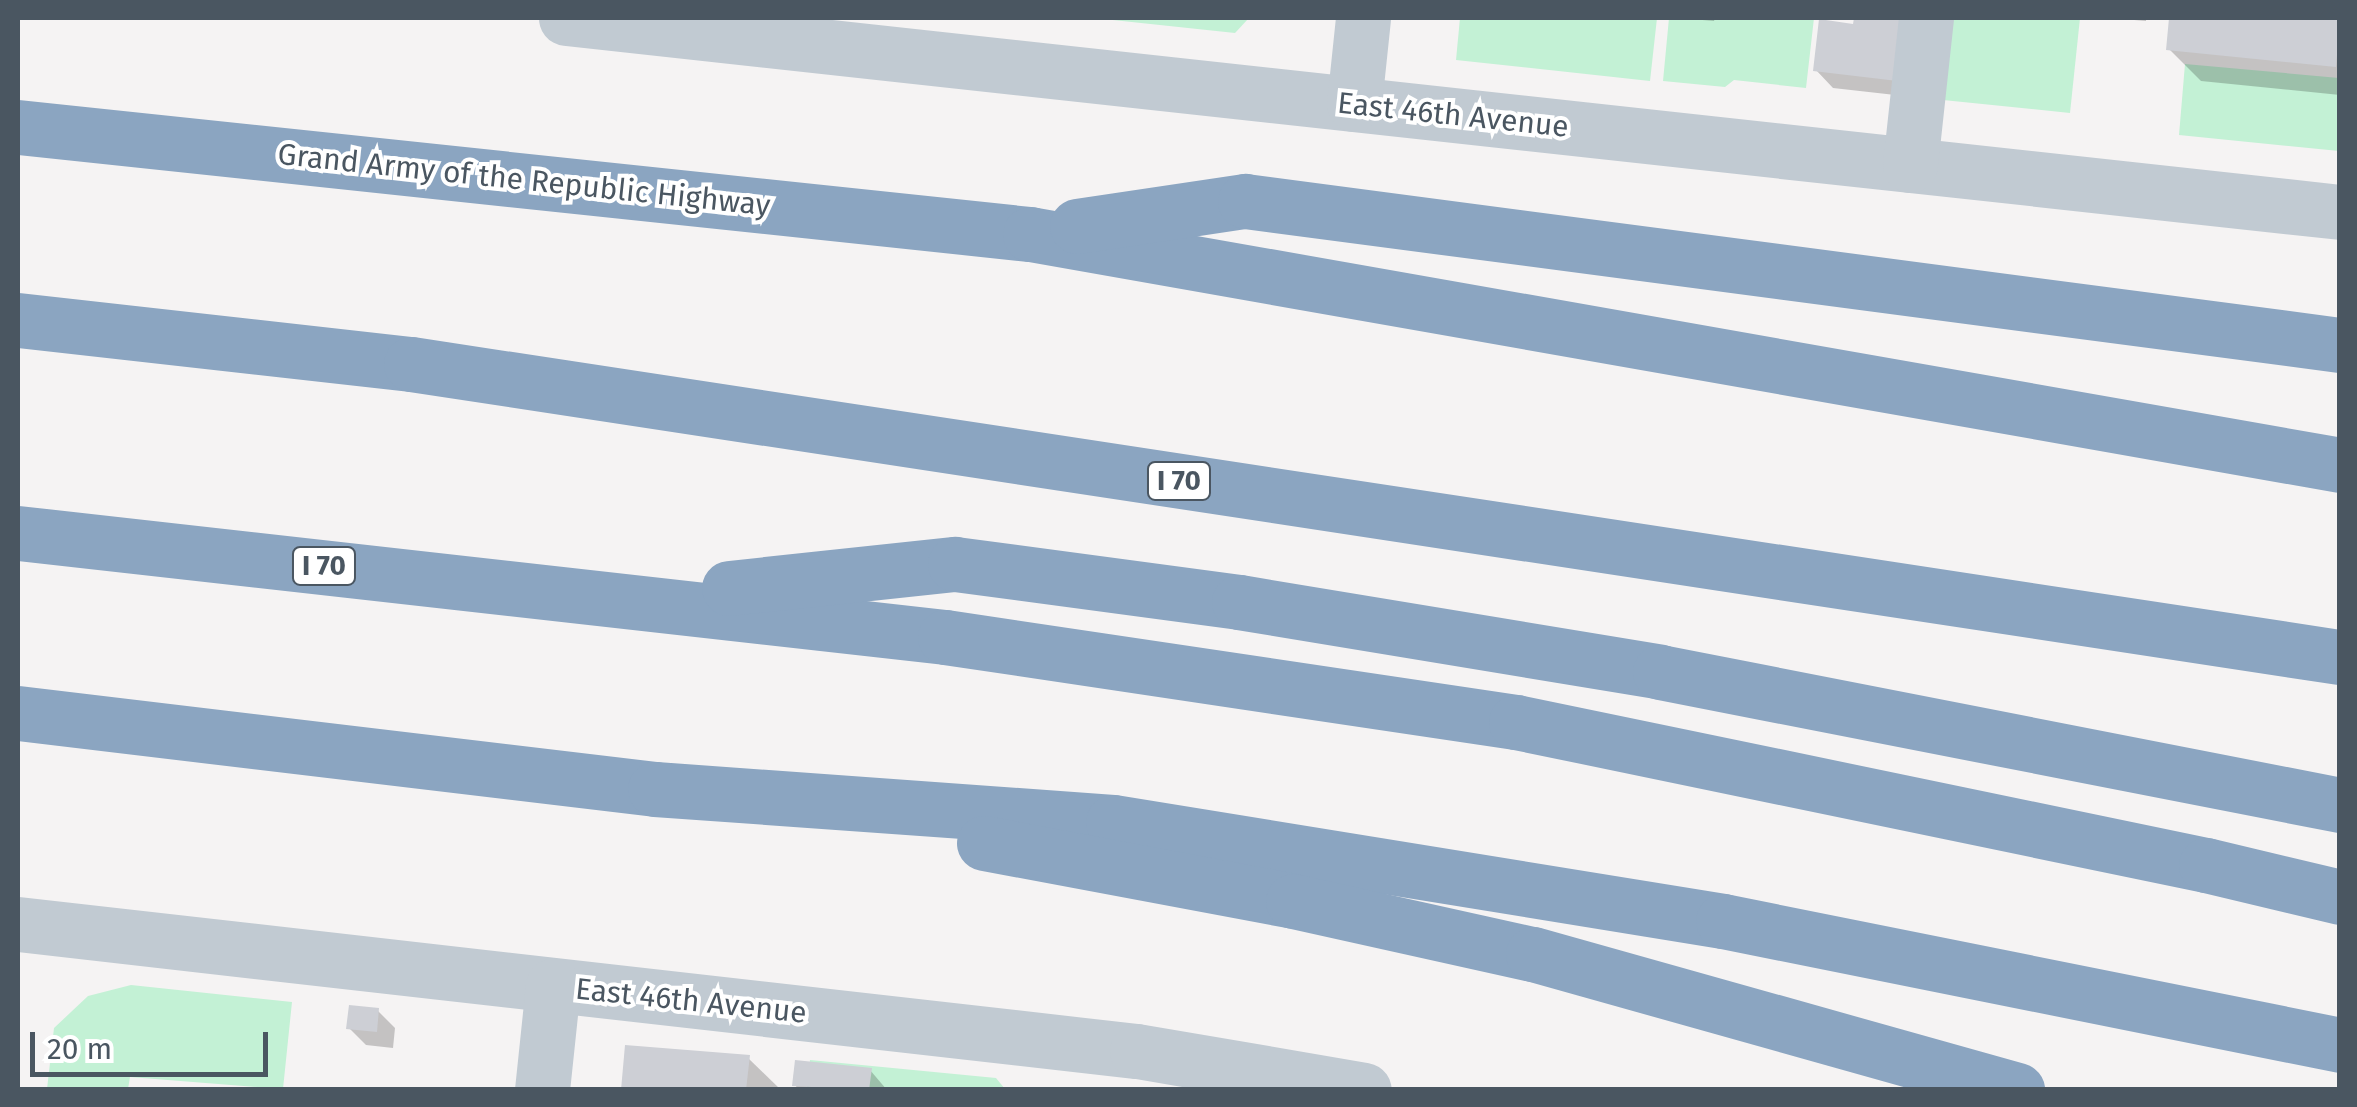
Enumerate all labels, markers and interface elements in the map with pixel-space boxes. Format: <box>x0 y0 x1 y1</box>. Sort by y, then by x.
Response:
street label: East 46th Avenue <box>1336 85 1570 145</box>
street label: Grand Army of the Republic Highway <box>276 136 772 224</box>
road number: I 70 <box>1146 458 1212 504</box>
road number: I 70 <box>292 543 356 589</box>
street label: East 46th Avenue <box>574 971 808 1031</box>
scale bar <box>35 1012 272 1074</box>
text: 20 m <box>47 1031 112 1067</box>

